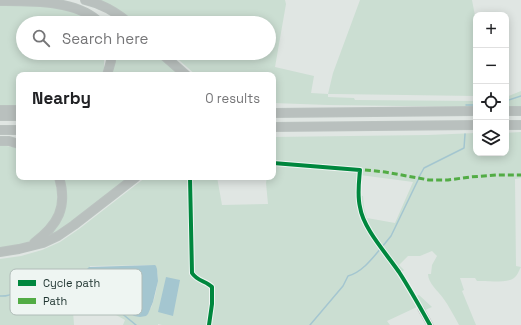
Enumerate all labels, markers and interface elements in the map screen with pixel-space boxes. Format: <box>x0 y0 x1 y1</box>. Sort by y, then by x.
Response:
map controls <box>473 12 509 156</box>
button: + <box>473 12 509 48</box>
search box <box>16 16 276 60</box>
icon: search <box>30 27 52 49</box>
text: Search here <box>62 29 148 48</box>
button: − <box>473 48 509 84</box>
button: locate <box>473 84 509 120</box>
text: Nearby <box>32 87 91 109</box>
text: 0 results <box>205 90 260 107</box>
button: layers <box>473 120 509 156</box>
legend <box>10 269 142 315</box>
text: Cycle path <box>43 276 100 290</box>
text: Path <box>43 294 67 308</box>

